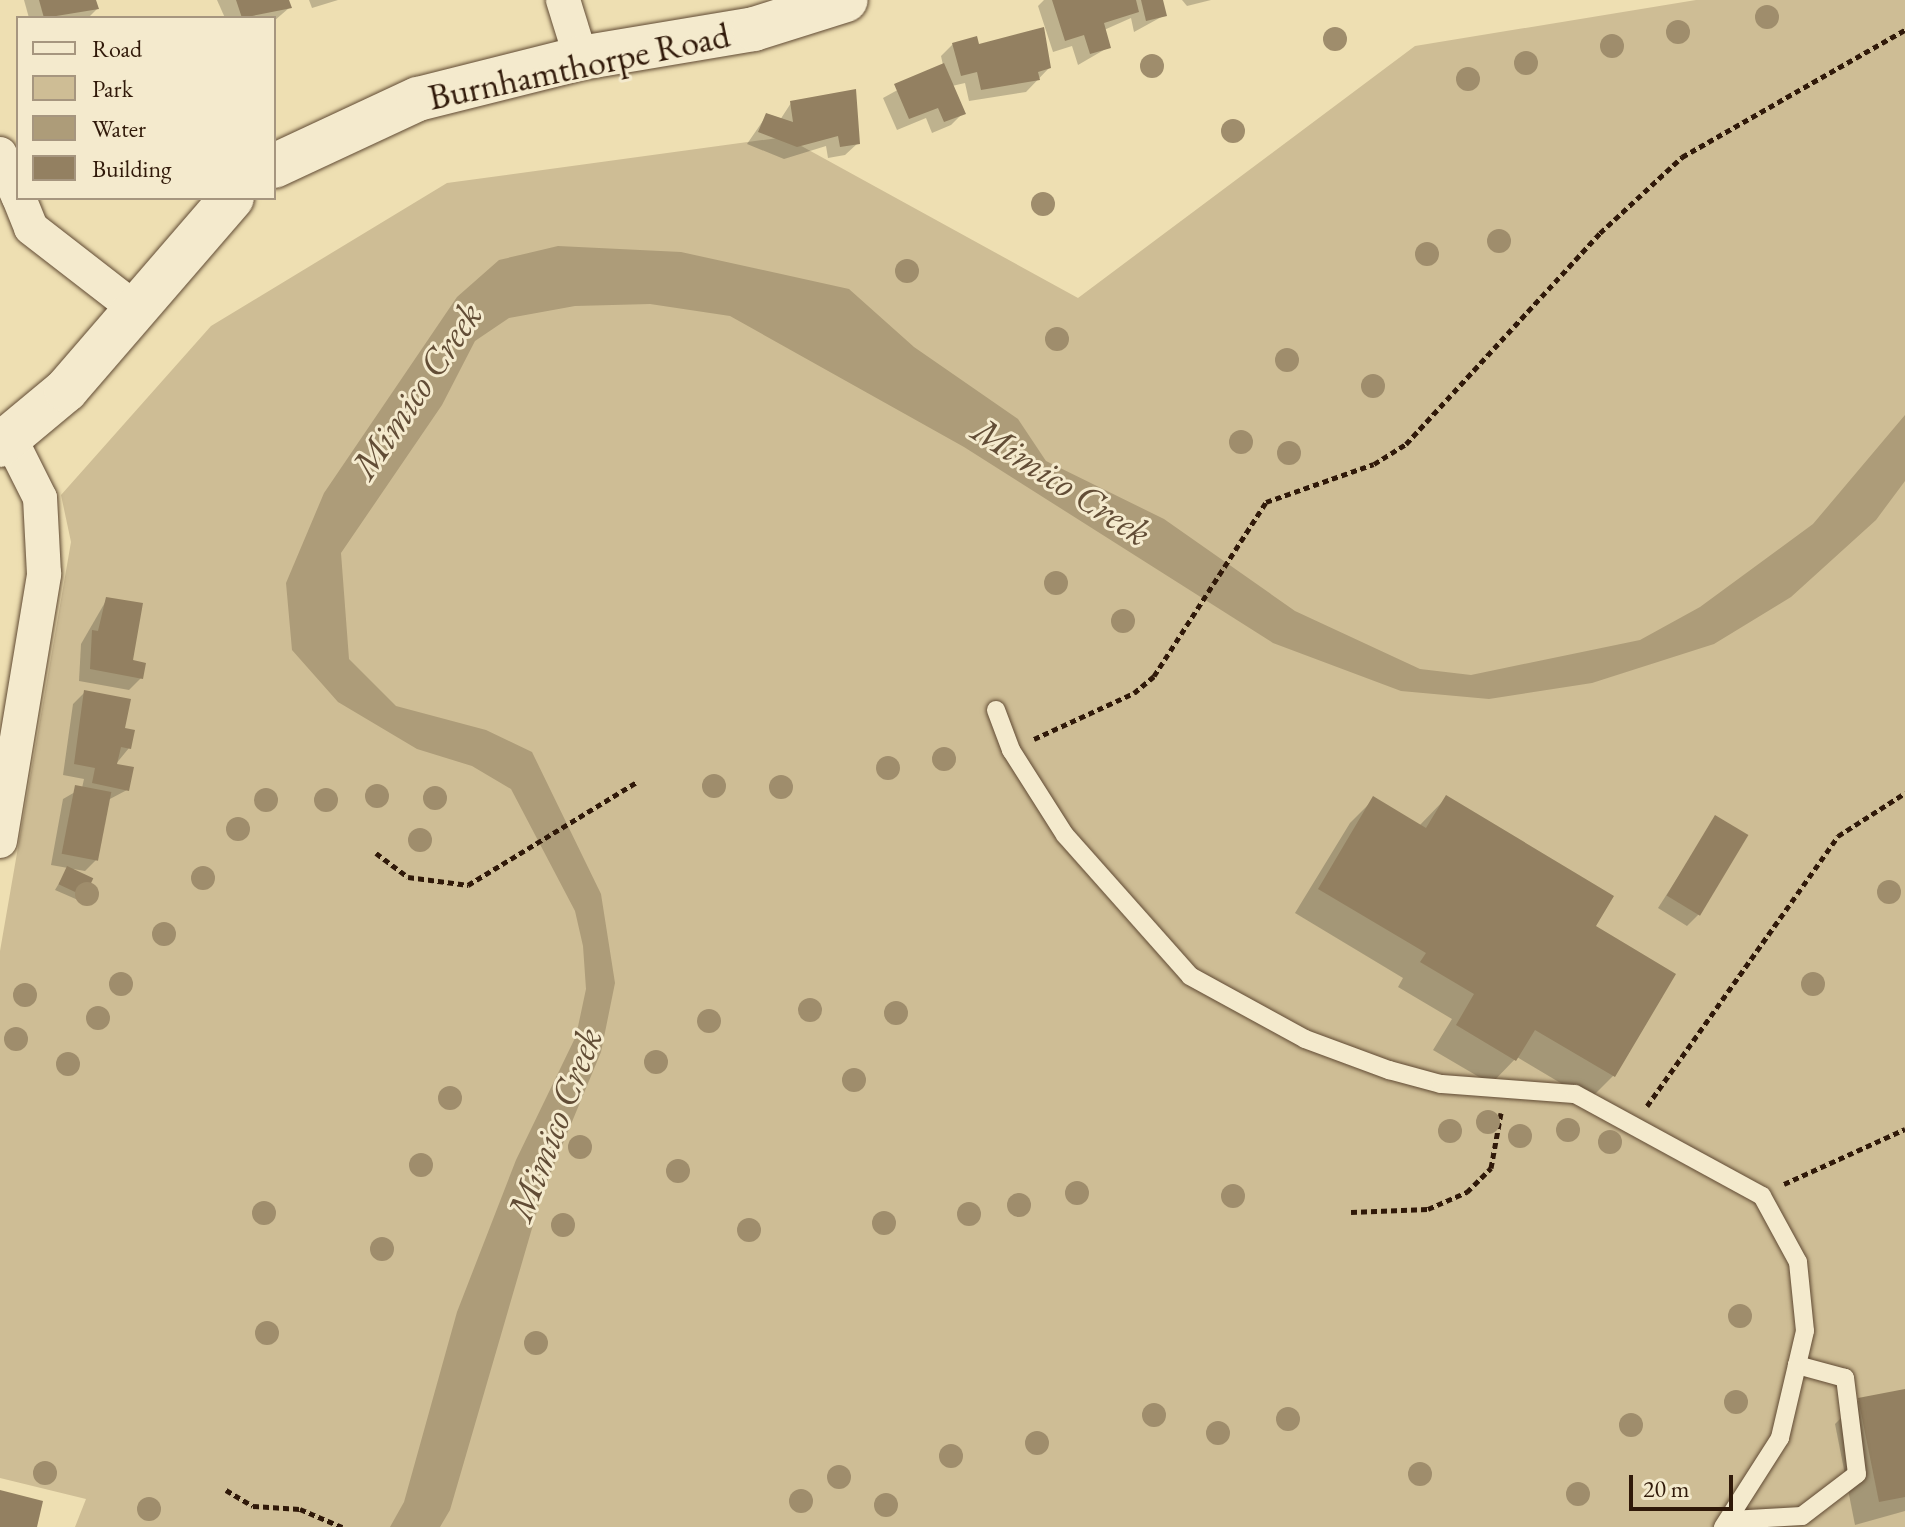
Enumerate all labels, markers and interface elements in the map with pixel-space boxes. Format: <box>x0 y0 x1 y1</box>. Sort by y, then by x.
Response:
street label: Burnhamthorpe Road <box>424 13 734 119</box>
legend <box>16 16 276 200</box>
text: Road <box>92 33 142 64</box>
text: Park <box>92 73 133 104</box>
text: Water <box>92 113 146 144</box>
text: Building <box>92 153 172 184</box>
water label: Mimico Creek <box>340 293 492 487</box>
water label: Mimico Creek <box>965 407 1159 555</box>
water label: Mimico Creek <box>496 1021 612 1227</box>
scale bar <box>1633 1459 1737 1509</box>
text: 20 m <box>1643 1473 1690 1504</box>

